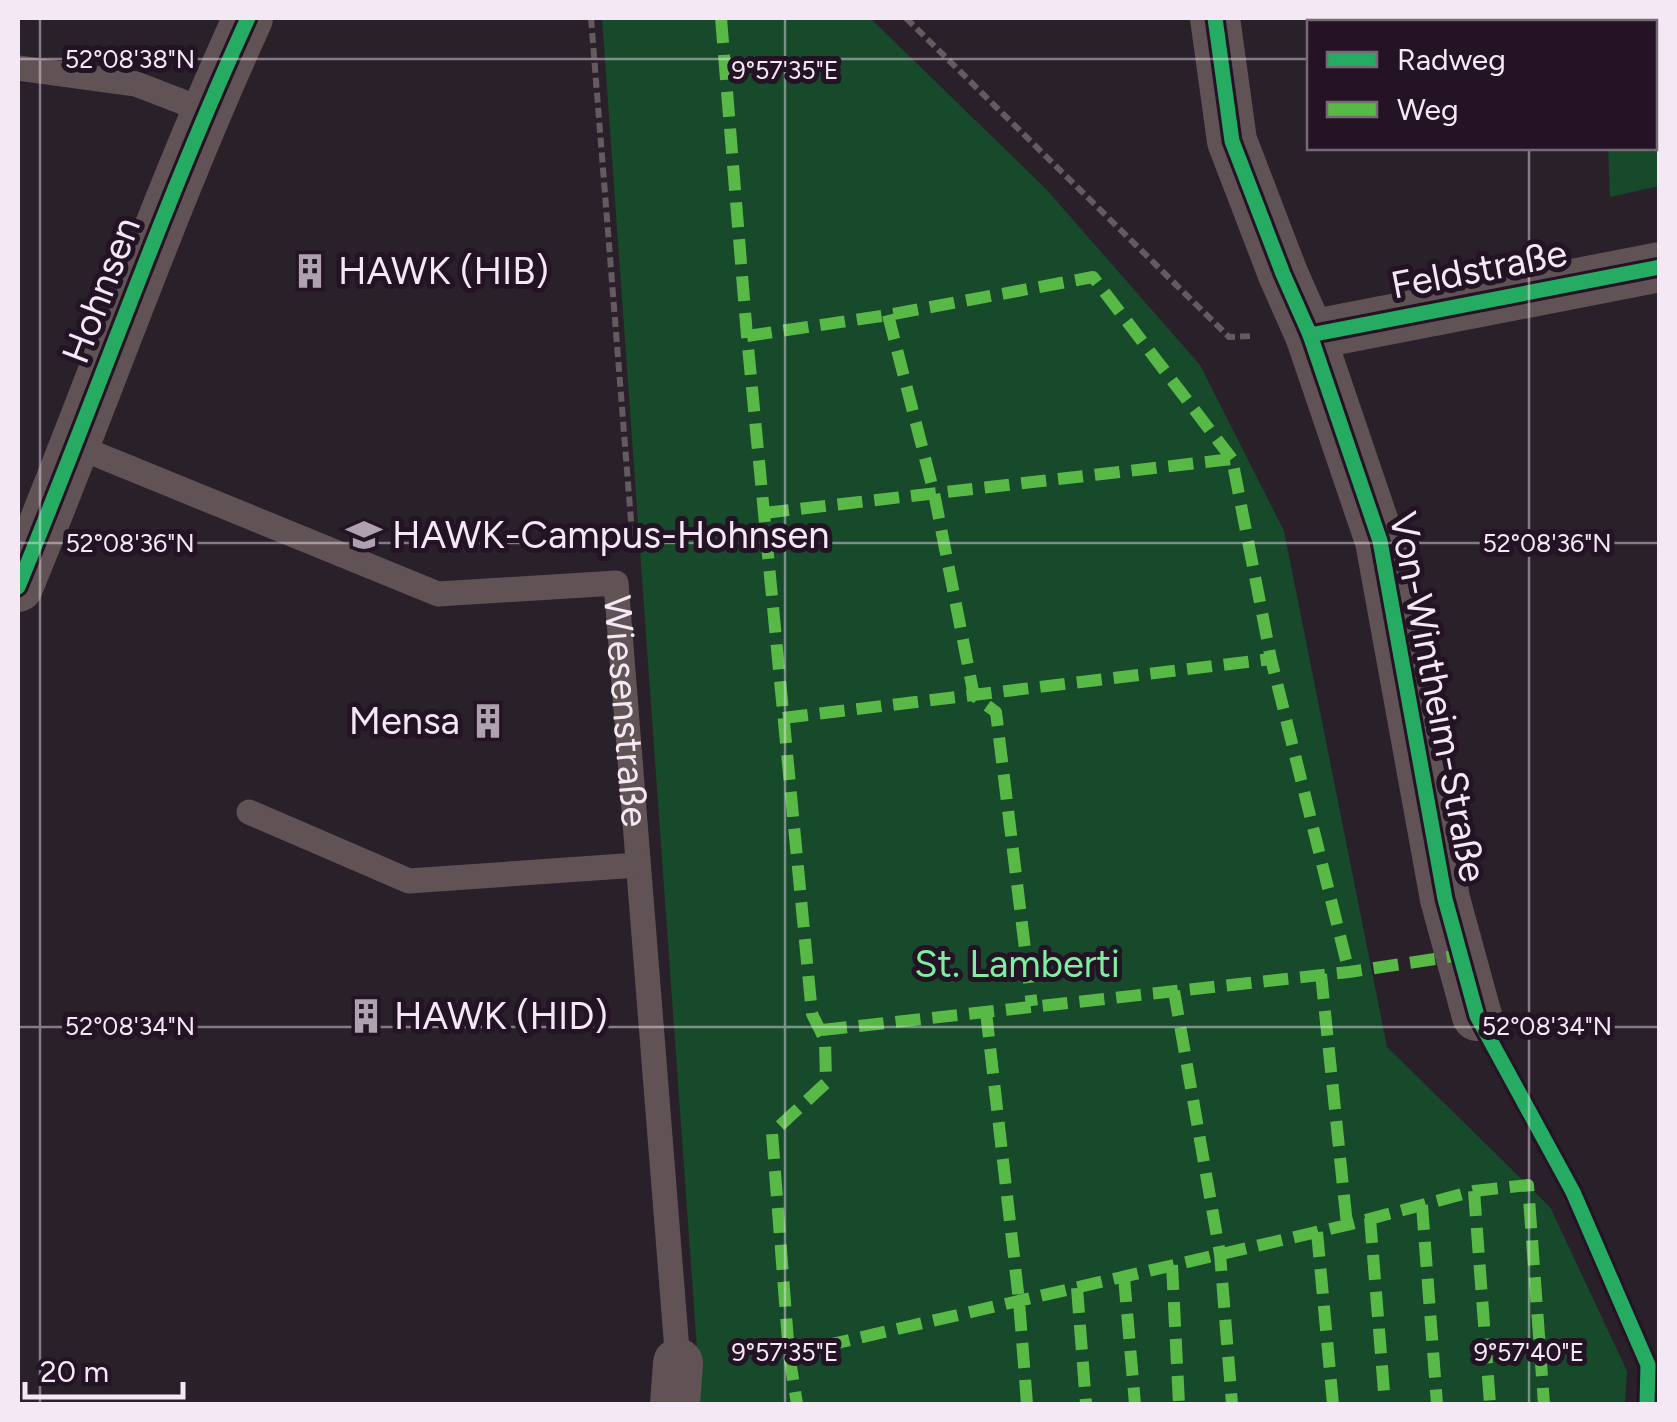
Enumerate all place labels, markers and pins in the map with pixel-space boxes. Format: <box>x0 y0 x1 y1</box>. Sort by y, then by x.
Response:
place label: HAWK (HIB) <box>338 248 549 294</box>
building icon: HAWK (HIB) <box>291 252 329 290</box>
place label: HAWK-Campus-Hohnsen <box>392 512 829 558</box>
school or university icon: HAWK-Campus-Hohnsen <box>345 516 383 554</box>
place label: Mensa <box>349 698 460 744</box>
building icon: Mensa <box>469 702 507 740</box>
place label: HAWK (HID) <box>394 993 608 1039</box>
building icon: HAWK (HID) <box>347 997 385 1035</box>

